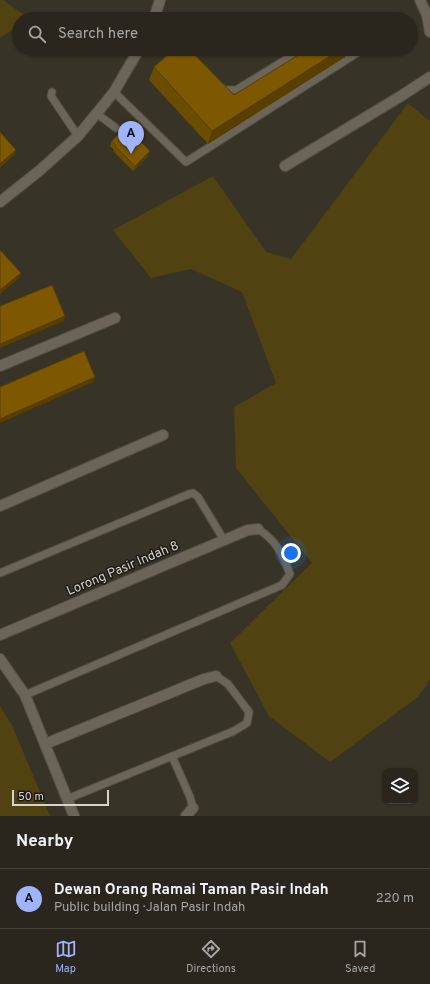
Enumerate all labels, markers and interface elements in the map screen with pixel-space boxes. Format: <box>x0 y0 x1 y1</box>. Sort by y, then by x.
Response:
search box <box>12 12 418 56</box>
icon: search <box>26 23 48 45</box>
text: Search here <box>58 25 138 44</box>
pin: A <box>118 121 144 154</box>
street label: Lorong Pasir Indah 8 <box>65 538 181 600</box>
your location <box>281 543 301 563</box>
map controls <box>382 768 418 804</box>
button: layers <box>382 768 418 804</box>
scale bar <box>12 788 109 807</box>
text: 50 m <box>18 790 44 804</box>
text: Nearby <box>16 831 73 853</box>
text: Dewan Orang Ramai Taman Pasir Indah <box>54 881 329 900</box>
text: A <box>24 891 34 907</box>
text: 220 m <box>376 891 414 907</box>
text: Public building · Jalan Pasir Indah <box>54 900 245 916</box>
tab: Map <box>55 938 77 976</box>
tab: Directions <box>186 938 236 976</box>
tab: Saved <box>345 938 375 976</box>

